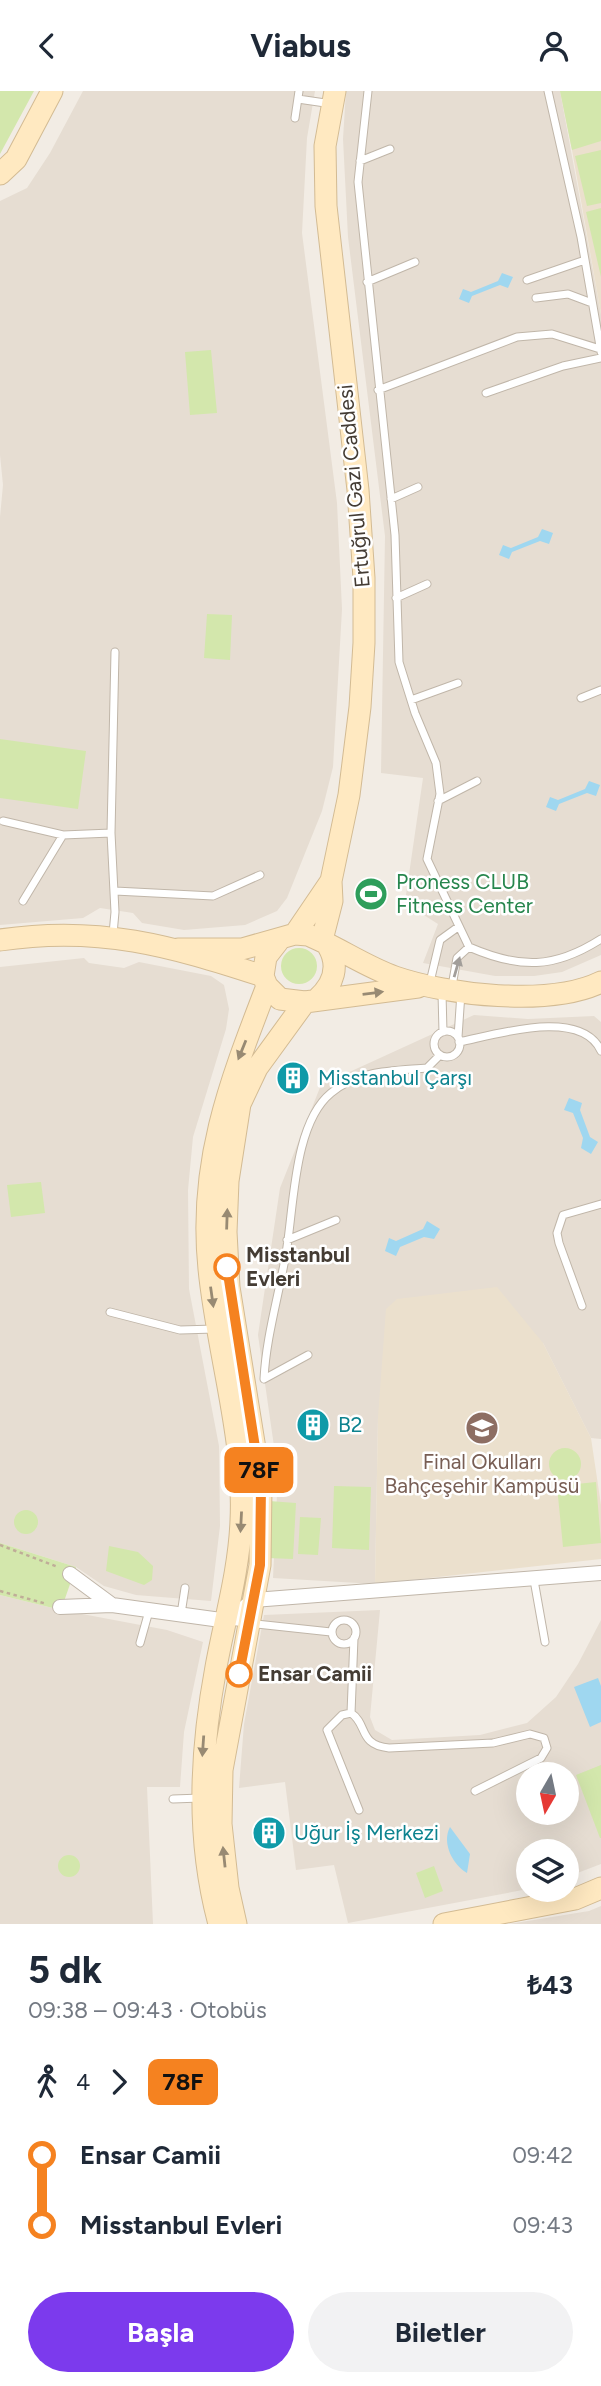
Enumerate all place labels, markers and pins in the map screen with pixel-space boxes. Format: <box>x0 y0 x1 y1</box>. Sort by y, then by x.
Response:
place label: Proness CLUB Fitness Center <box>396 869 533 918</box>
sports icon: Proness CLUB Fitness Center <box>352 875 390 913</box>
building icon: Misstanbul Çarşı <box>274 1059 312 1097</box>
place label: Misstanbul Çarşı <box>318 1065 472 1090</box>
place label: Misstanbul Evleri <box>246 1242 350 1291</box>
marker: Misstanbul Evleri <box>214 1254 240 1280</box>
building icon: B2 <box>294 1406 332 1444</box>
school or university icon: Final Okulları Bahçeşehir Kampüsü <box>463 1409 501 1447</box>
place label: B2 <box>338 1412 363 1437</box>
place label: Final Okulları Bahçeşehir Kampüsü <box>384 1449 580 1498</box>
marker: Ensar Camii <box>226 1661 252 1687</box>
place label: Ensar Camii <box>258 1661 372 1686</box>
building icon: Uğur İş Merkezi <box>250 1814 288 1852</box>
place label: Uğur İş Merkezi <box>294 1820 439 1845</box>

